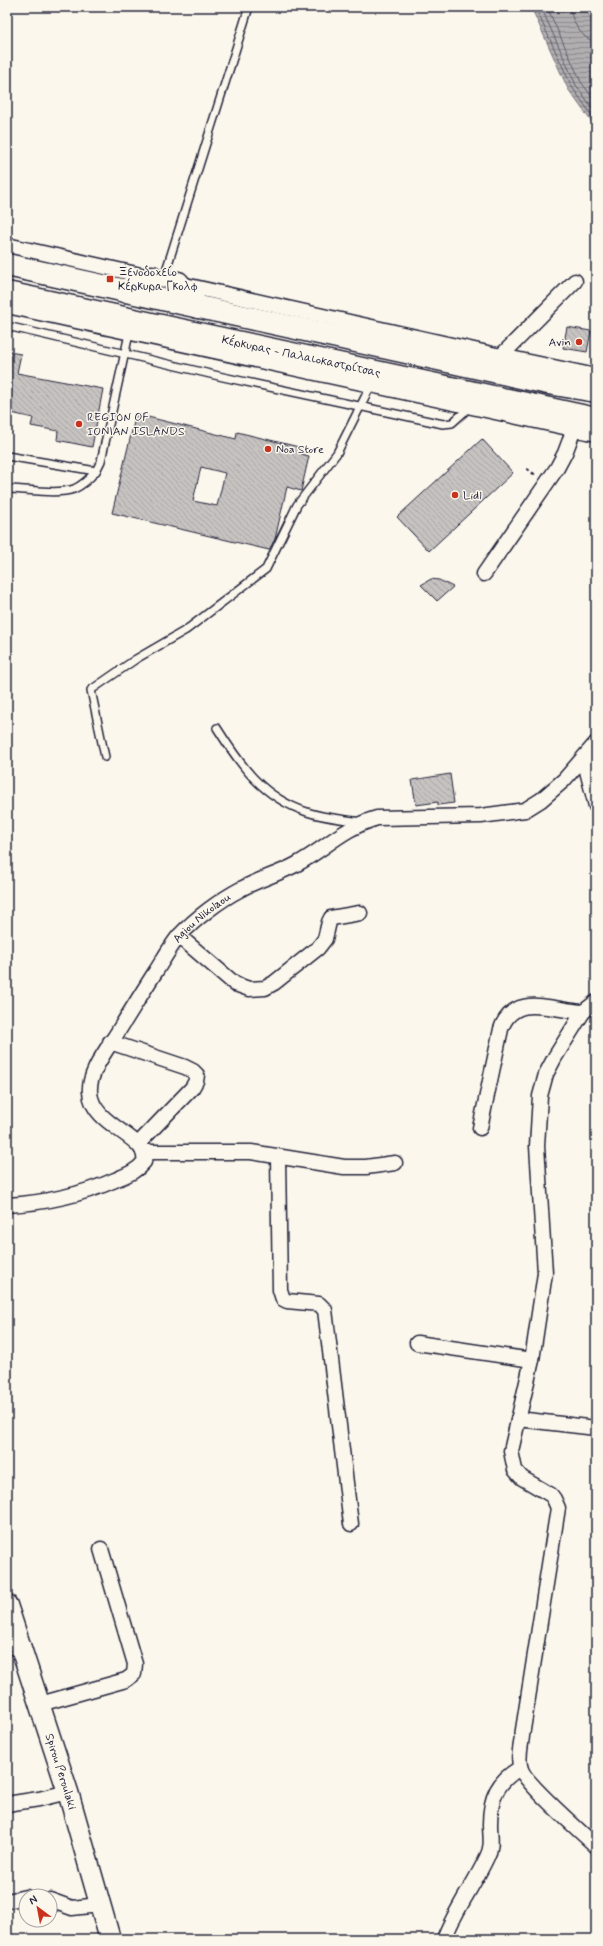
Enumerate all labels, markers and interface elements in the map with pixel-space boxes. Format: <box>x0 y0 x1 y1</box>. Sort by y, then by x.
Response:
place label: Ξενοδοχείο Κέρκυρα Γκολφ <box>118 265 198 295</box>
marker: Ξενοδοχείο Κέρκυρα Γκολφ <box>105 274 115 284</box>
street label: Κέρκυρας - Παλαιοκαστρίτσας <box>220 332 382 382</box>
place label: Avin <box>549 335 571 351</box>
marker: Avin <box>574 337 584 347</box>
place label: REGION OF IONIAN ISLANDS <box>87 410 185 440</box>
marker: REGION OF IONIAN ISLANDS <box>74 419 84 429</box>
place label: Noa Store <box>276 442 324 458</box>
marker: Noa Store <box>263 444 273 454</box>
place label: Lidl <box>463 488 482 504</box>
marker: Lidl <box>450 490 460 500</box>
street label: Agiou Nikolaou <box>170 889 235 946</box>
street label: Spirou Peroulaki <box>40 1732 80 1812</box>
north arrow <box>18 1888 58 1928</box>
text: N <box>26 1892 40 1908</box>

